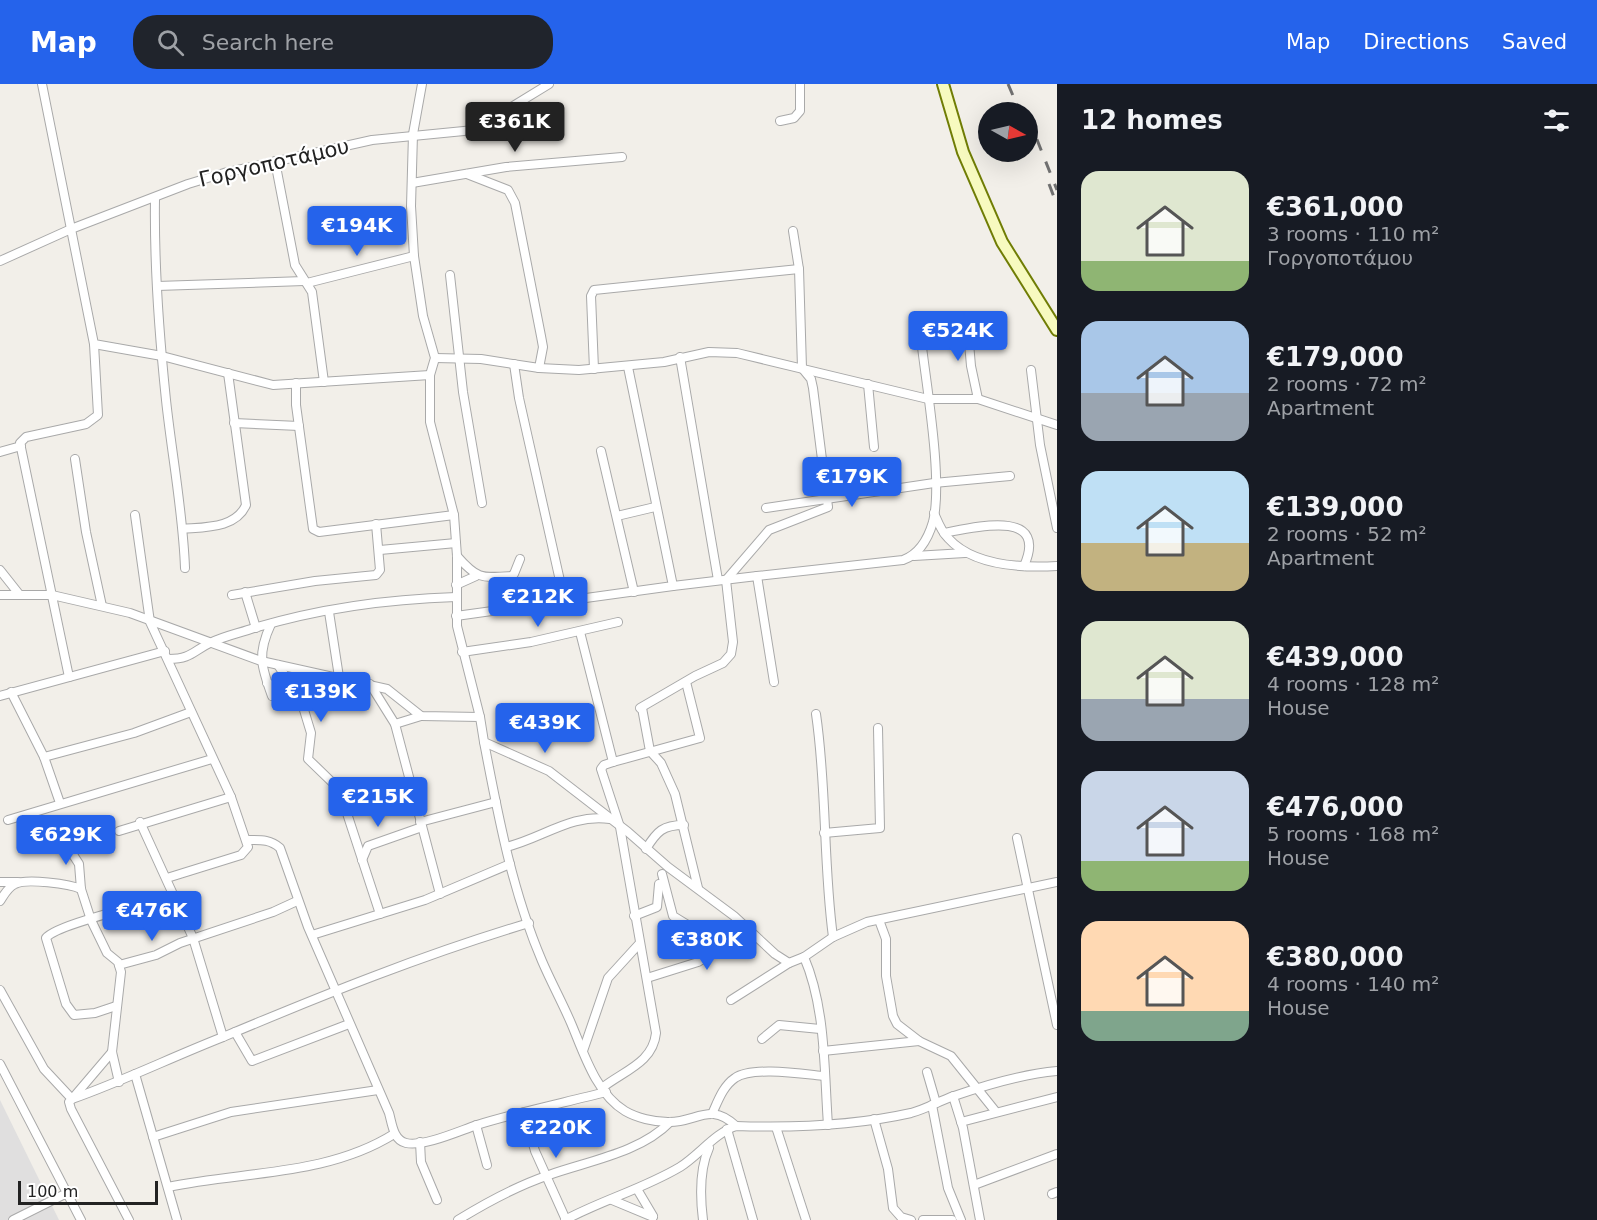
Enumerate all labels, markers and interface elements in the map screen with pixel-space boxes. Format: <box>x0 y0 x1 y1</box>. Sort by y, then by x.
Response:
search box <box>133 15 553 69</box>
text: Map <box>30 26 97 59</box>
icon: search <box>154 26 187 59</box>
text: Search here <box>202 30 334 55</box>
text: Map <box>1286 30 1330 54</box>
text: Directions <box>1363 30 1469 54</box>
text: Saved <box>1502 30 1567 54</box>
pin: €361K <box>473 102 557 153</box>
north arrow <box>978 102 1038 162</box>
map controls <box>978 102 1038 162</box>
icon: filters <box>1540 104 1573 137</box>
text: 12 homes <box>1081 105 1223 135</box>
text: €361K <box>479 109 551 133</box>
street label: Γοργοποτάμου <box>197 134 351 192</box>
text: €361,000 <box>1267 192 1404 222</box>
icon: home <box>1129 195 1201 267</box>
pin: €194K <box>315 206 399 257</box>
text: €194K <box>321 213 393 237</box>
text: 3 rooms · 110 m² <box>1267 222 1439 246</box>
text: Γοργοποτάμου <box>1267 246 1413 270</box>
pin: €524K <box>916 311 1000 362</box>
text: €524K <box>922 318 994 342</box>
text: €179,000 <box>1267 342 1404 372</box>
icon: home <box>1129 345 1201 417</box>
text: 2 rooms · 72 m² <box>1267 372 1427 396</box>
text: Apartment <box>1267 396 1374 420</box>
pin: €179K <box>810 457 894 508</box>
text: €179K <box>816 464 888 488</box>
text: €139,000 <box>1267 492 1404 522</box>
icon: home <box>1129 495 1201 567</box>
text: 2 rooms · 52 m² <box>1267 522 1427 546</box>
text: Apartment <box>1267 546 1374 570</box>
pin: €212K <box>496 577 580 628</box>
text: €212K <box>502 584 574 608</box>
text: €439,000 <box>1267 642 1404 672</box>
icon: home <box>1129 645 1201 717</box>
pin: €139K <box>279 672 363 723</box>
text: 4 rooms · 128 m² <box>1267 672 1439 696</box>
text: €139K <box>285 679 357 703</box>
text: House <box>1267 696 1330 720</box>
pin: €439K <box>503 703 587 754</box>
text: €439K <box>509 710 581 734</box>
pin: €215K <box>336 777 420 828</box>
text: €215K <box>342 784 414 808</box>
text: €476,000 <box>1267 792 1404 822</box>
icon: home <box>1129 795 1201 867</box>
pin: €629K <box>24 815 108 866</box>
text: €629K <box>30 822 102 846</box>
text: 5 rooms · 168 m² <box>1267 822 1439 846</box>
text: House <box>1267 846 1330 870</box>
pin: €476K <box>110 891 194 942</box>
text: €476K <box>116 898 188 922</box>
pin: €380K <box>665 920 749 971</box>
text: €380K <box>671 927 743 951</box>
text: €380,000 <box>1267 942 1404 972</box>
icon: home <box>1129 945 1201 1017</box>
text: 4 rooms · 140 m² <box>1267 972 1439 996</box>
text: House <box>1267 996 1330 1020</box>
pin: €220K <box>514 1108 598 1159</box>
text: €220K <box>520 1115 592 1139</box>
scale bar <box>18 1178 158 1206</box>
text: 100 m <box>27 1182 78 1201</box>

